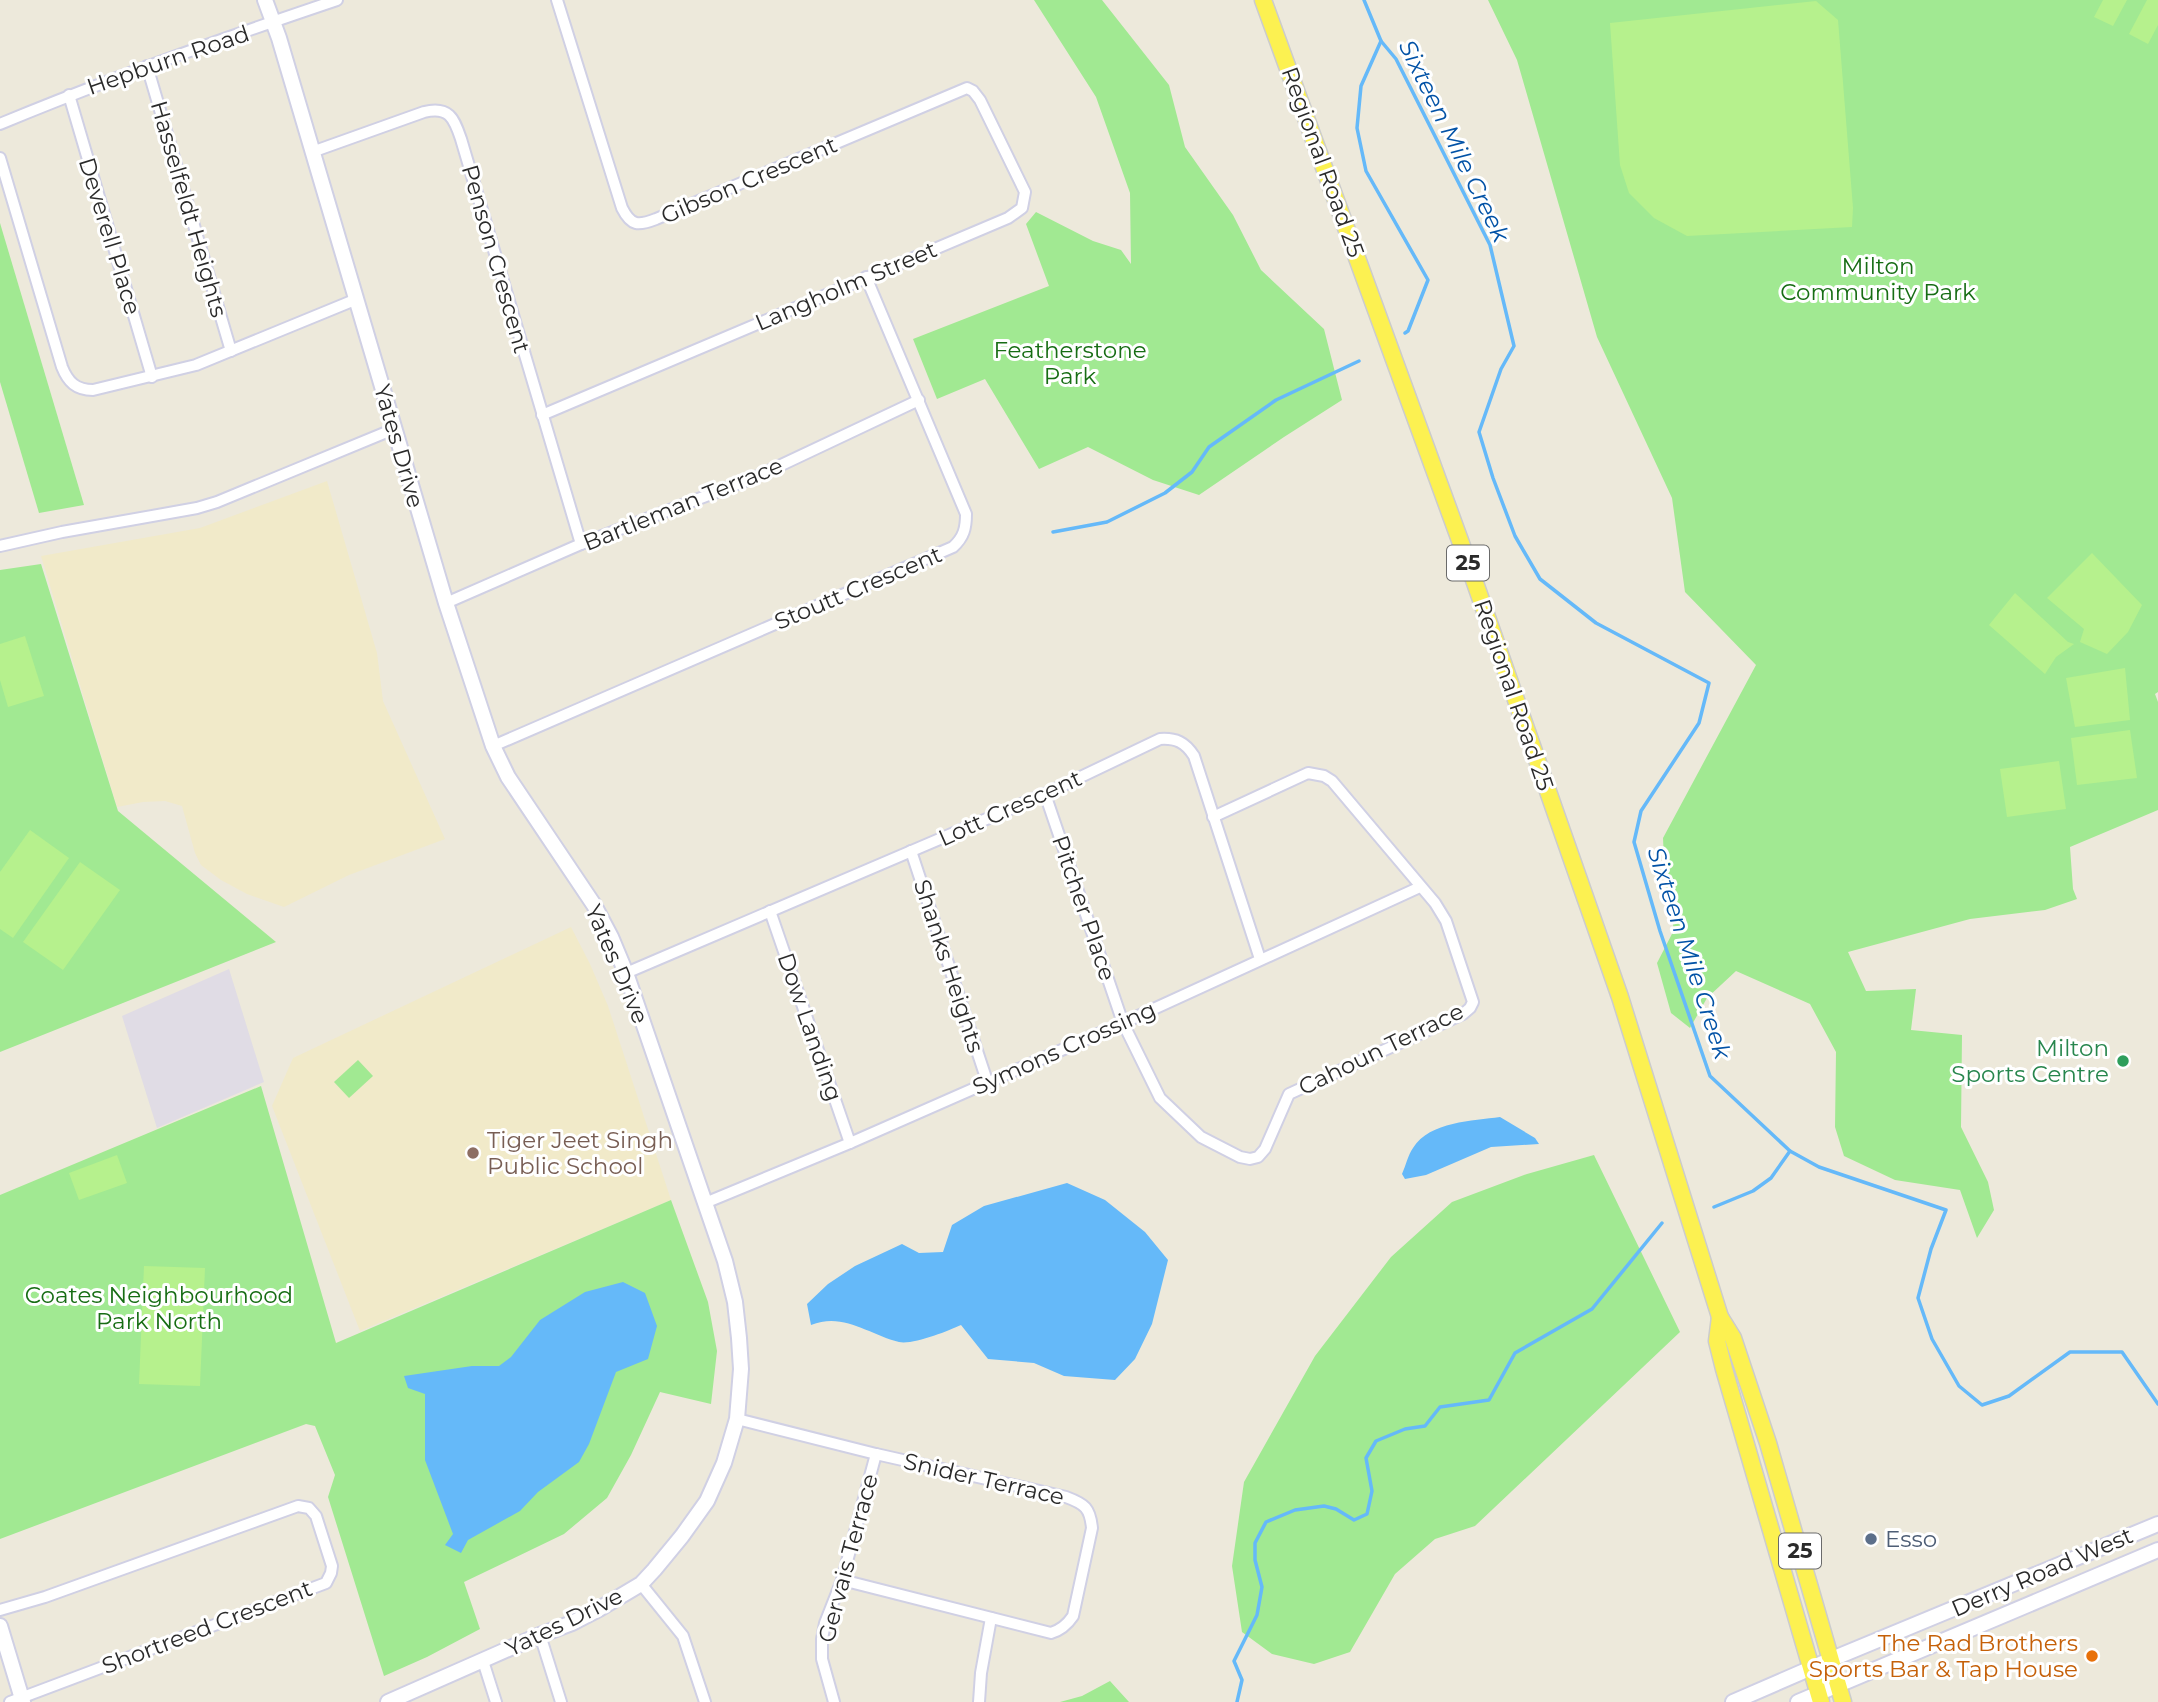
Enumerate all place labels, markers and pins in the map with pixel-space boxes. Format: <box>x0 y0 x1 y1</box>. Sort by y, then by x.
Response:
place label: Milton Sports Centre <box>1951 1034 2109 1088</box>
marker: Milton Sports Centre <box>2115 1053 2131 1069</box>
place label: Tiger Jeet Singh Public School <box>487 1126 673 1180</box>
marker: Tiger Jeet Singh Public School <box>465 1145 481 1161</box>
place label: Esso <box>1885 1525 1937 1553</box>
marker: Esso <box>1863 1531 1879 1547</box>
place label: The Rad Brothers Sports Bar & Tap House <box>1809 1629 2078 1683</box>
marker: The Rad Brothers Sports Bar & Tap House <box>2084 1648 2100 1664</box>

